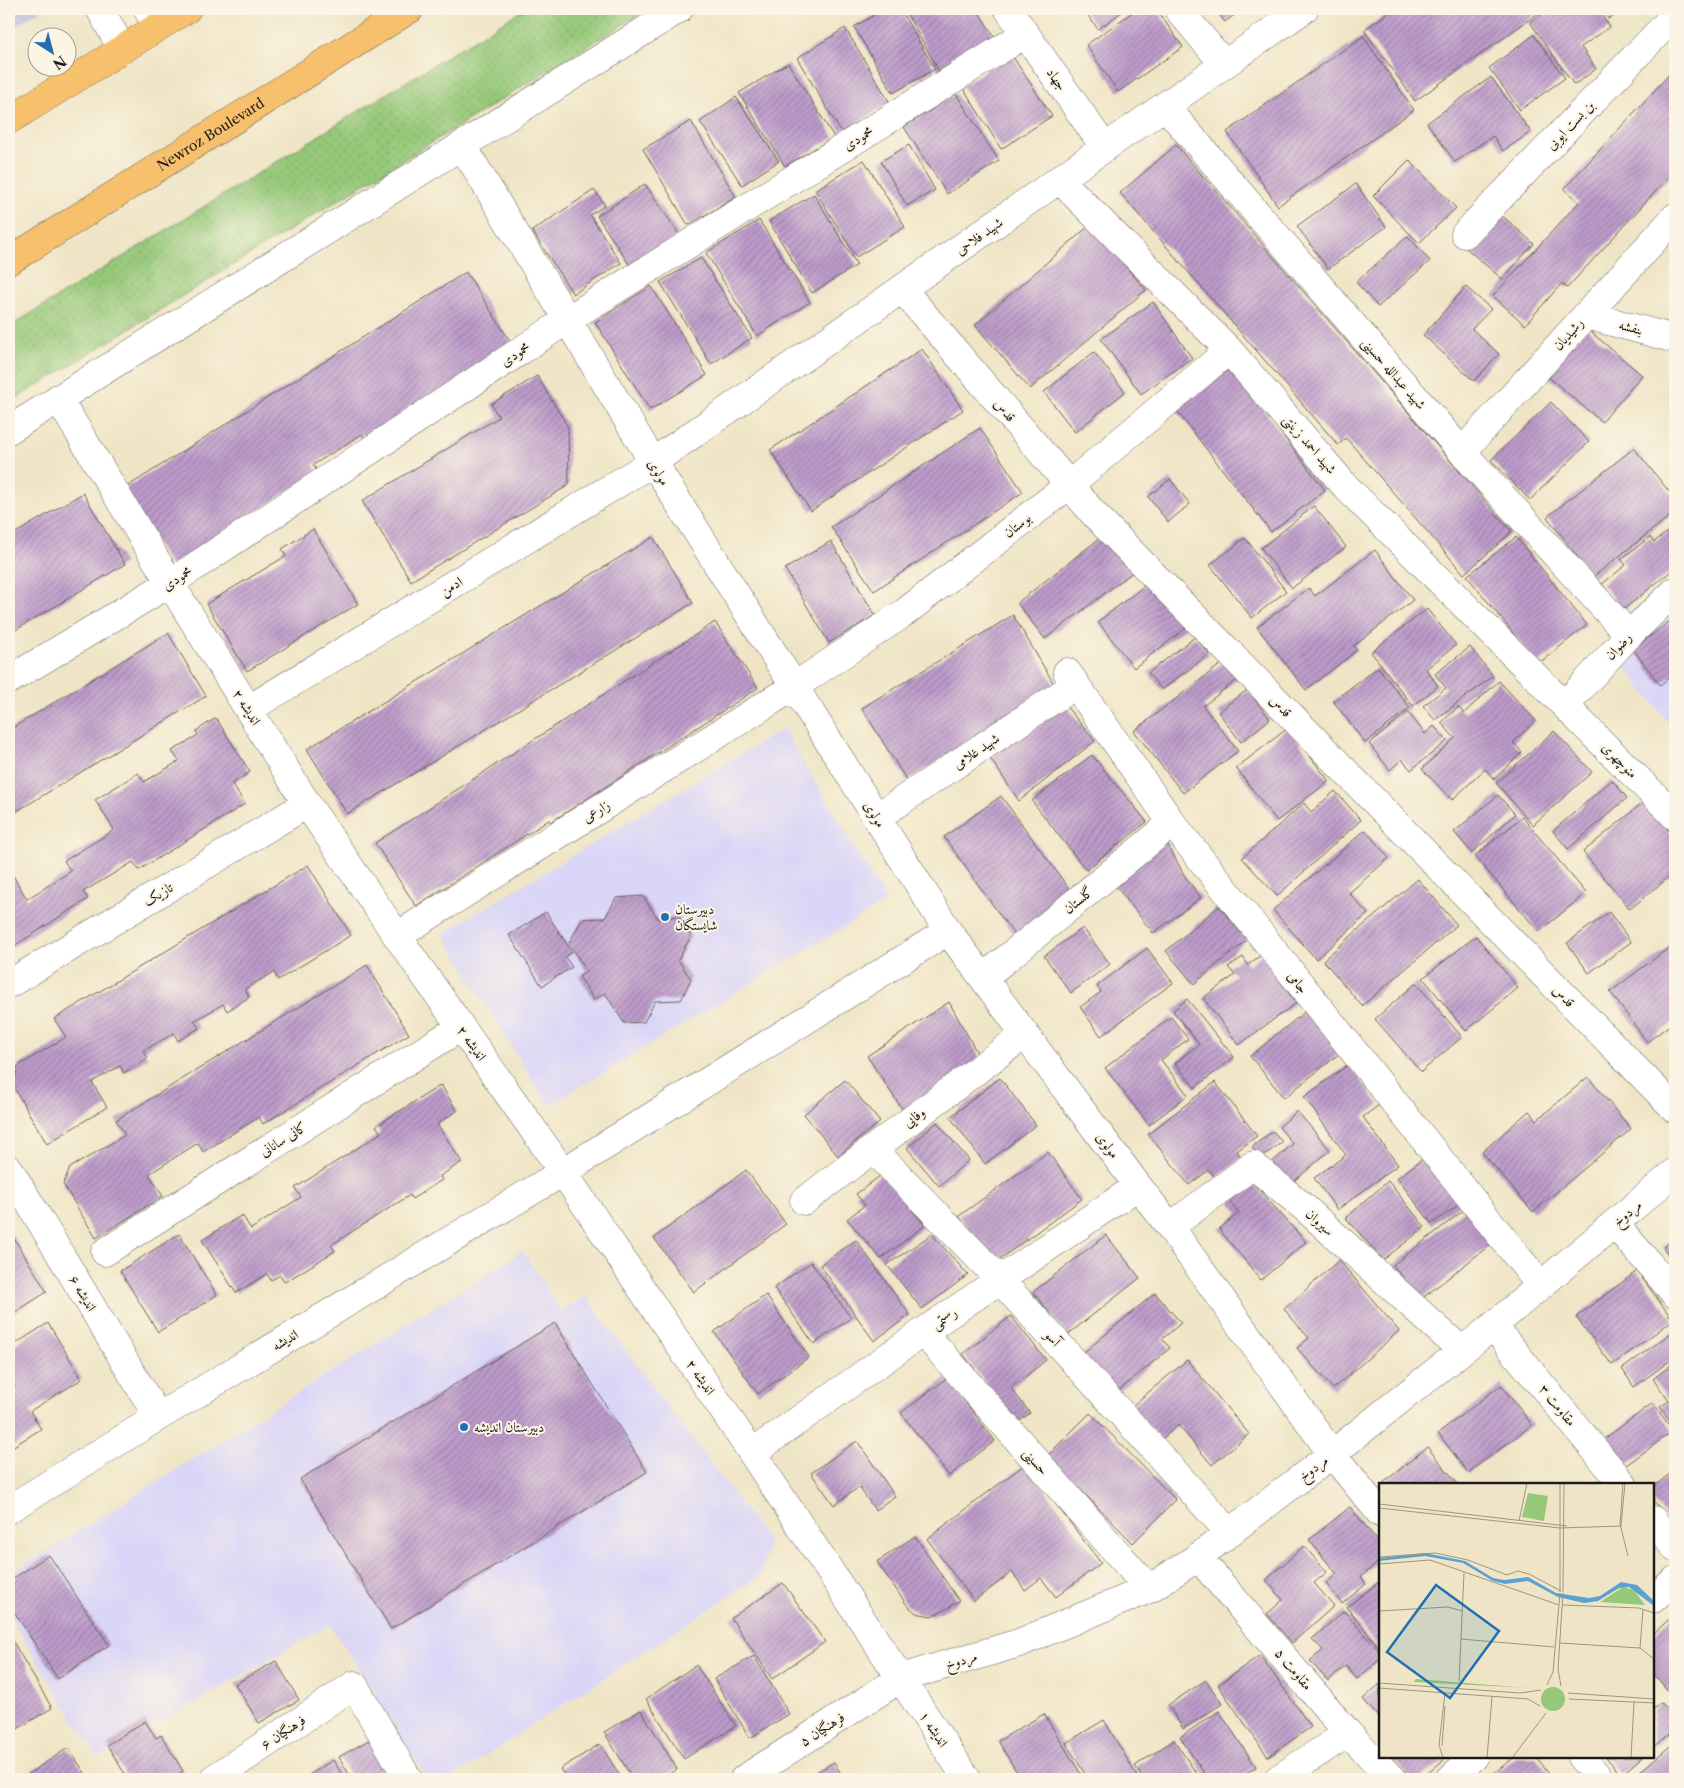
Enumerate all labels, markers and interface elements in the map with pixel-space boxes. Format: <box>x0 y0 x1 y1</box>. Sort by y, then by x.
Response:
north arrow <box>28 28 78 78</box>
text: N <box>49 52 70 73</box>
street label: جهاد <box>1043 64 1071 94</box>
street label: Newroz Boulevard <box>154 94 268 175</box>
street label: بن بست ایوبی <box>1542 96 1599 154</box>
street label: محمودی <box>840 122 876 154</box>
street label: شهید فلاحی <box>952 213 1007 260</box>
street label: رشیدیان <box>1549 314 1587 354</box>
street label: بنفشه <box>1617 315 1645 339</box>
street label: شهید عبدالله حسینی <box>1357 333 1430 413</box>
street label: محمودی <box>497 338 533 370</box>
street label: قدس <box>990 395 1020 425</box>
street label: شهید احمد زینتی <box>1278 410 1341 478</box>
street label: مولوی <box>644 455 674 489</box>
street label: بوستان <box>1000 508 1035 541</box>
street label: محمودی <box>159 562 195 594</box>
street label: ادمن <box>436 572 466 601</box>
street label: رضوان <box>1601 628 1635 664</box>
street label: اندیشه ۲ <box>229 686 265 728</box>
street label: قدس <box>1266 691 1296 721</box>
street label: شهید غلامی <box>949 729 1003 774</box>
street label: منوچهری <box>1597 738 1642 783</box>
street label: زارعی <box>579 796 613 826</box>
street label: مولوی <box>860 797 890 831</box>
street label: تازیک <box>140 878 176 910</box>
street label: گلستان <box>1059 882 1097 918</box>
place label: دبیرستان شایستگان <box>675 900 718 934</box>
marker: دبیرستان شایستگان <box>659 911 671 923</box>
street label: جامی <box>1284 967 1312 997</box>
street label: قدس <box>1549 981 1579 1011</box>
street label: اندیشه ۲ <box>453 1022 491 1064</box>
street label: وفایی <box>899 1103 929 1132</box>
street label: کانی سانانی <box>256 1118 310 1160</box>
street label: مولوی <box>1092 1128 1124 1162</box>
street label: مردوخ <box>1609 1196 1648 1233</box>
street label: سیروان <box>1302 1205 1338 1240</box>
street label: اندیشه ۶ <box>65 1271 101 1315</box>
street label: رستمی <box>928 1303 961 1334</box>
street label: اندیشه <box>269 1325 301 1355</box>
street label: آسو <box>1040 1325 1066 1351</box>
street label: اندیشه ۲ <box>683 1356 719 1398</box>
street label: مقاومت ۳ <box>1535 1380 1581 1430</box>
place label: دبیرستان اندیشه <box>474 1418 544 1436</box>
marker: دبیرستان اندیشه <box>458 1421 470 1433</box>
street label: حسینی <box>1018 1443 1053 1479</box>
street label: مردوخ <box>1295 1451 1334 1488</box>
inset map <box>1379 1483 1654 1758</box>
street label: مقاومت ۵ <box>1271 1644 1317 1694</box>
street label: مردوخ <box>943 1647 981 1677</box>
street label: فرهنگیان ۵ <box>796 1708 848 1750</box>
street label: اندیشه ۱ <box>916 1708 952 1750</box>
street label: فرهنگیان ۶ <box>257 1711 309 1753</box>

